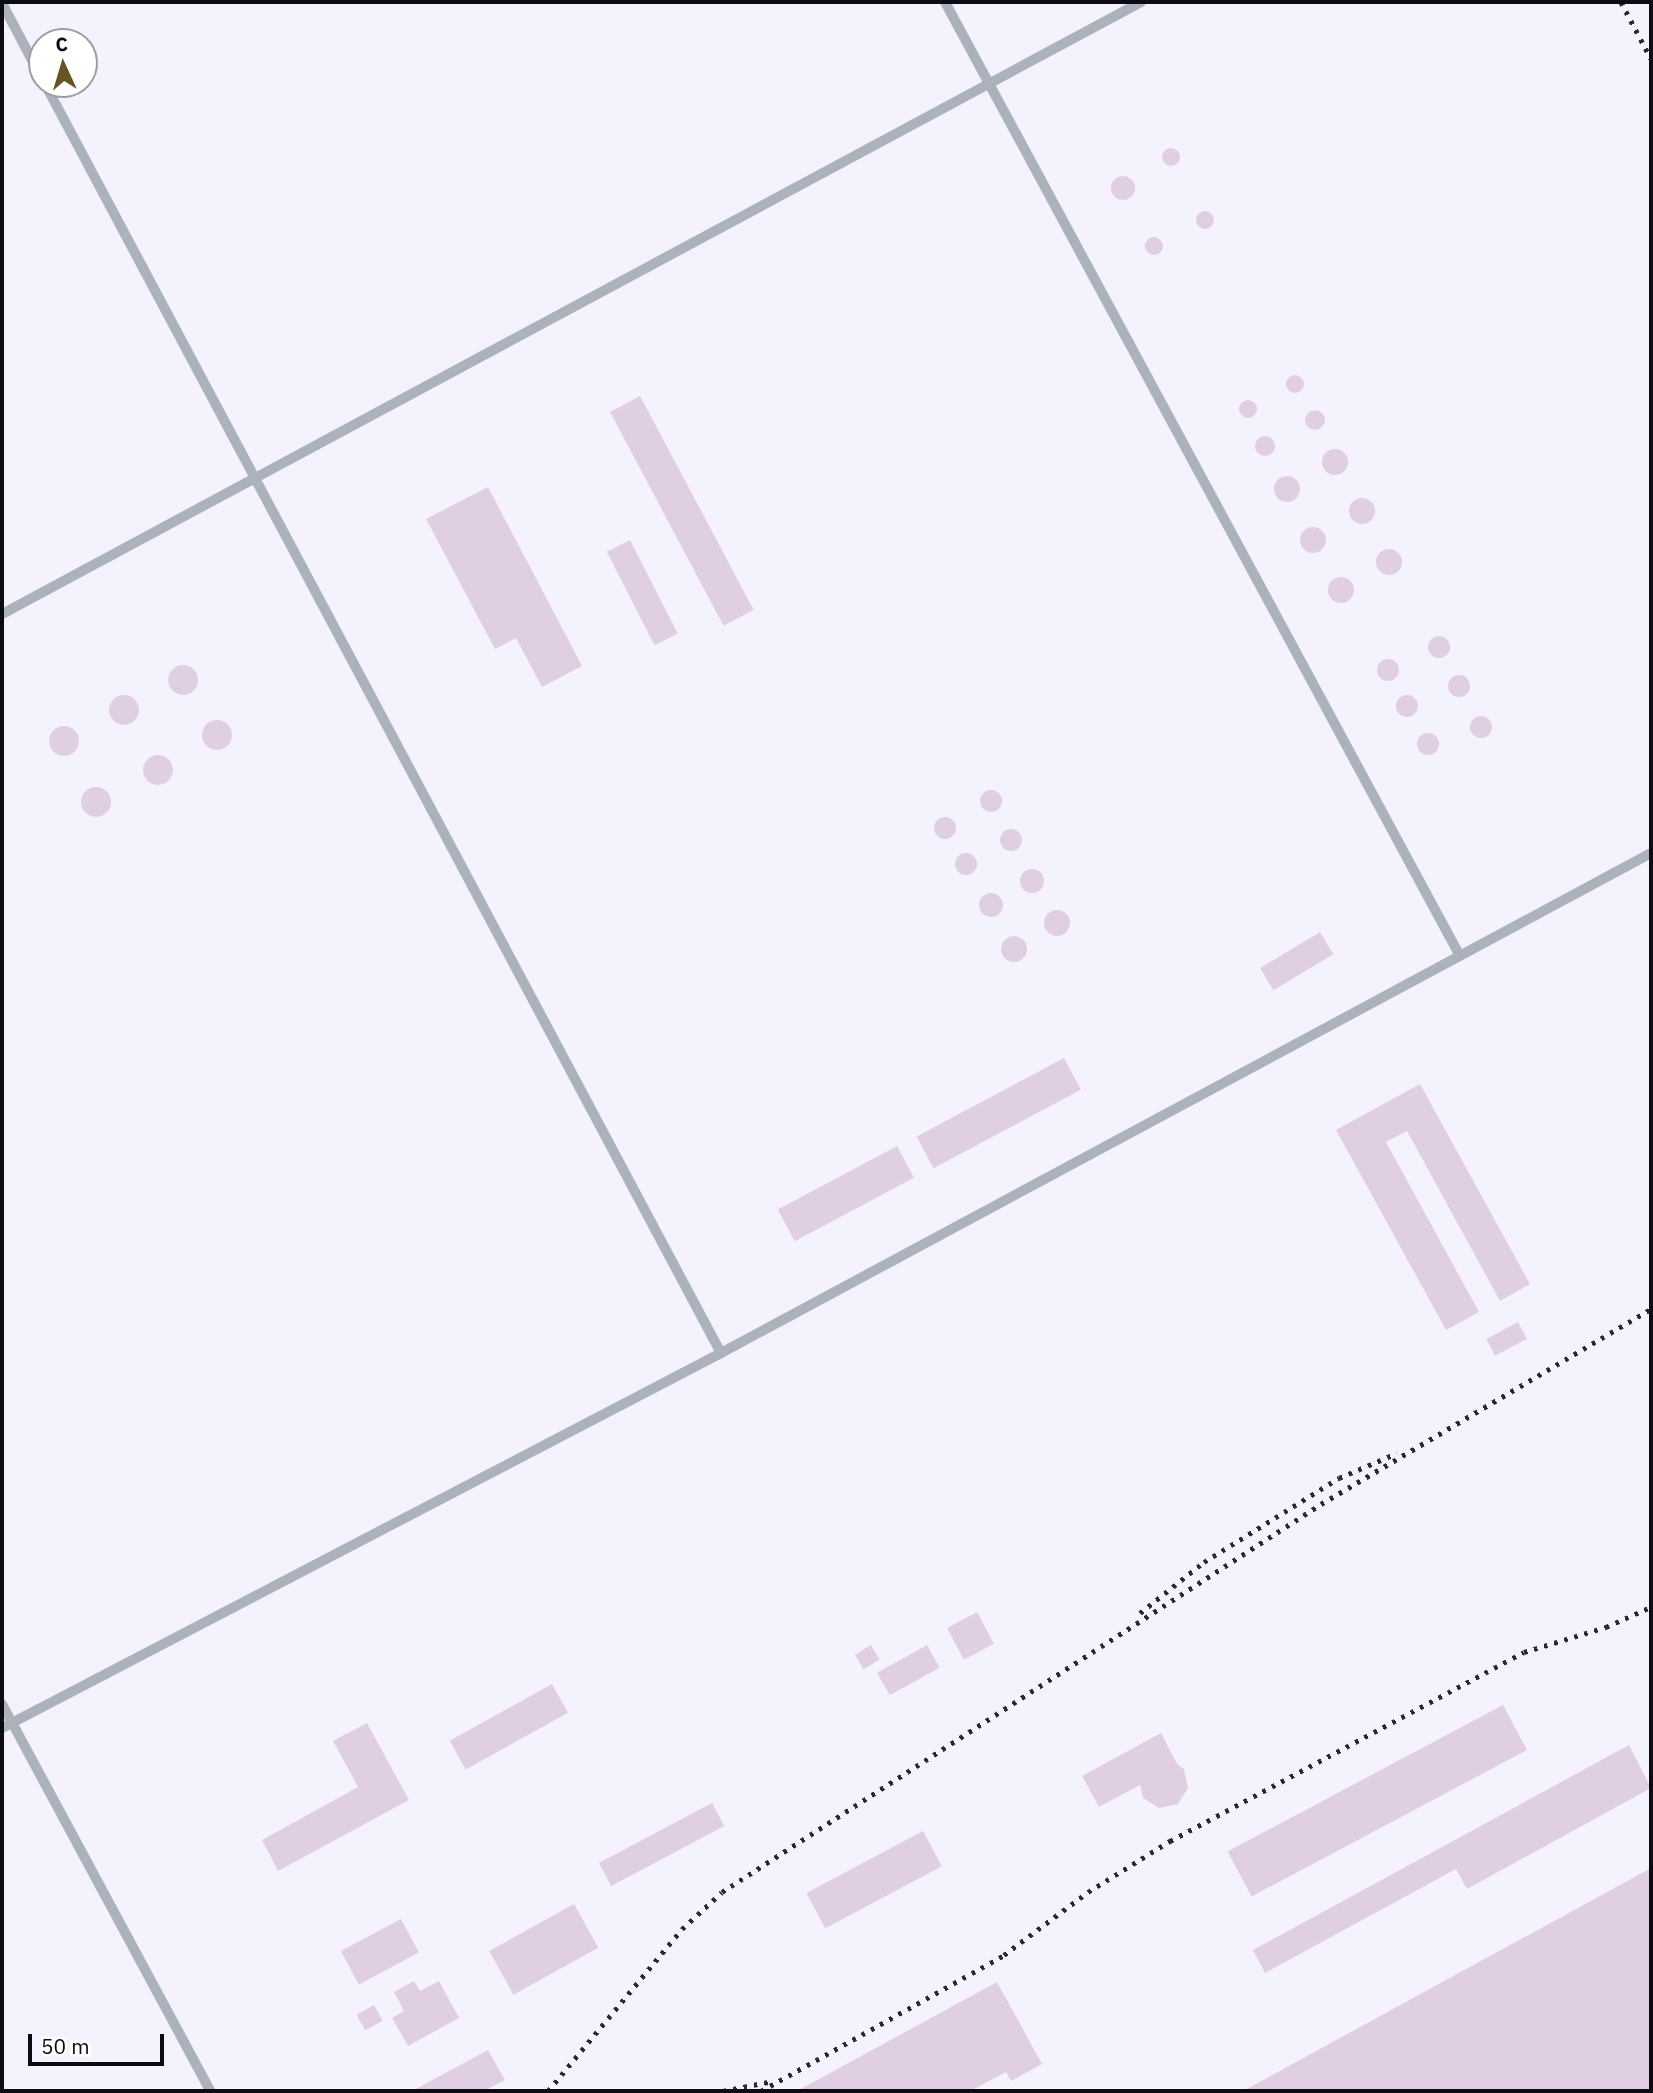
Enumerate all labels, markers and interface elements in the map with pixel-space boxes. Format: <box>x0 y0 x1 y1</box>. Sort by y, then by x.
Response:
north arrow <box>28 28 98 98</box>
text: С <box>55 32 69 56</box>
scale bar <box>32 2020 168 2064</box>
text: 50 m <box>41 2032 90 2060</box>

